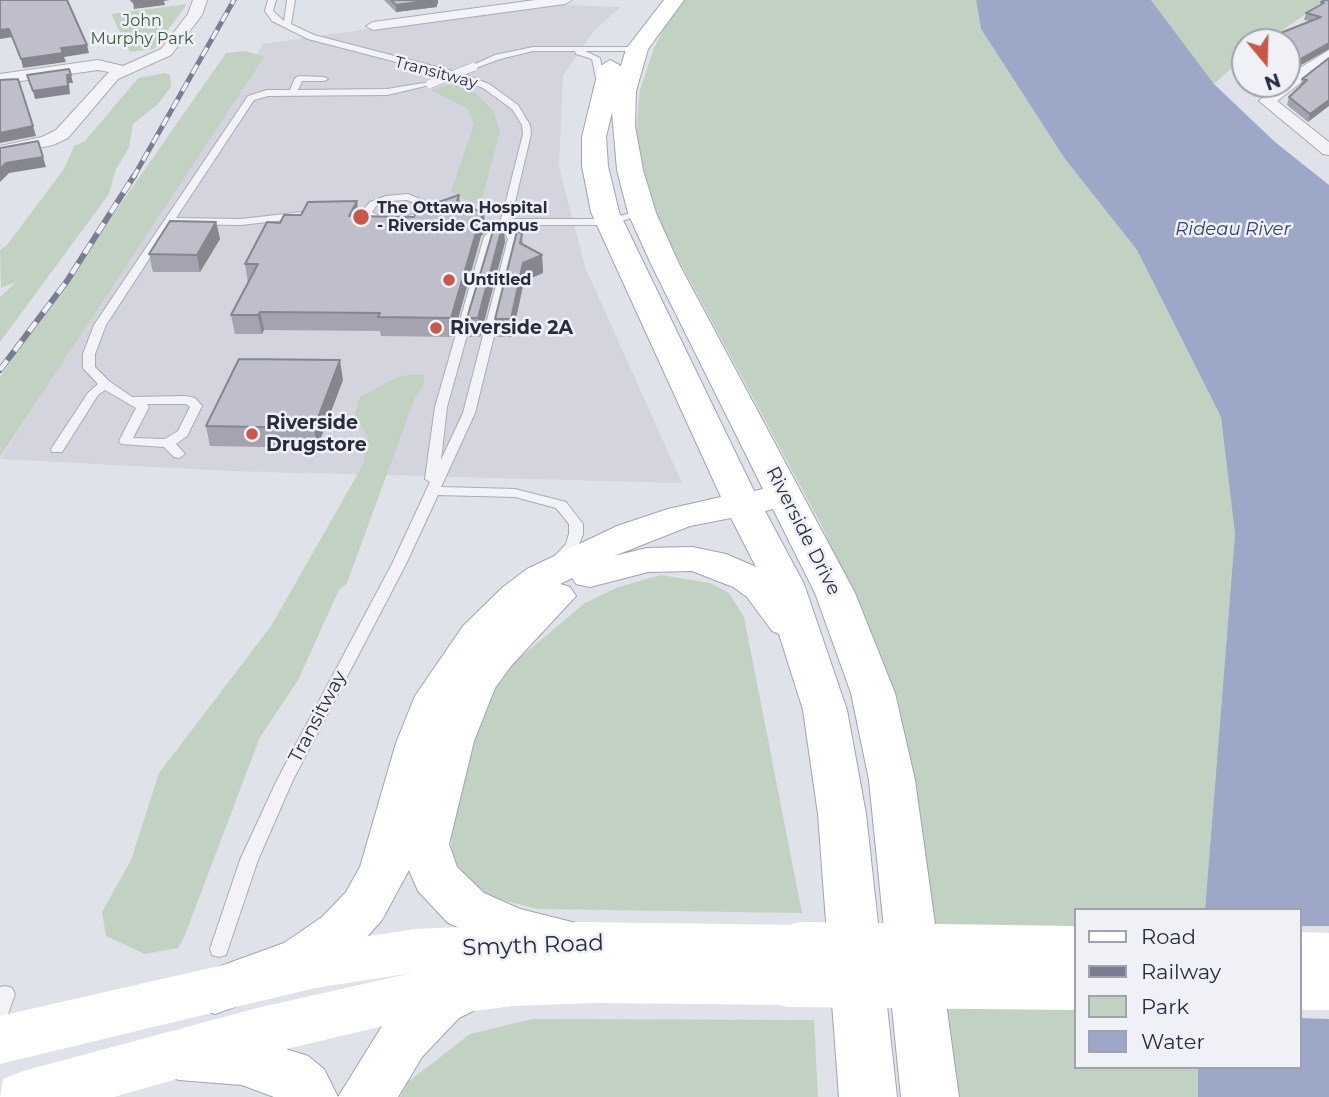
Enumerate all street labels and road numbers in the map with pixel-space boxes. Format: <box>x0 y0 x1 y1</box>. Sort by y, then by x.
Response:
street label: Transitway <box>393 53 479 93</box>
street label: Riverside Drive <box>761 463 845 599</box>
street label: Transitway <box>284 667 352 767</box>
street label: Smyth Road <box>462 930 604 962</box>

